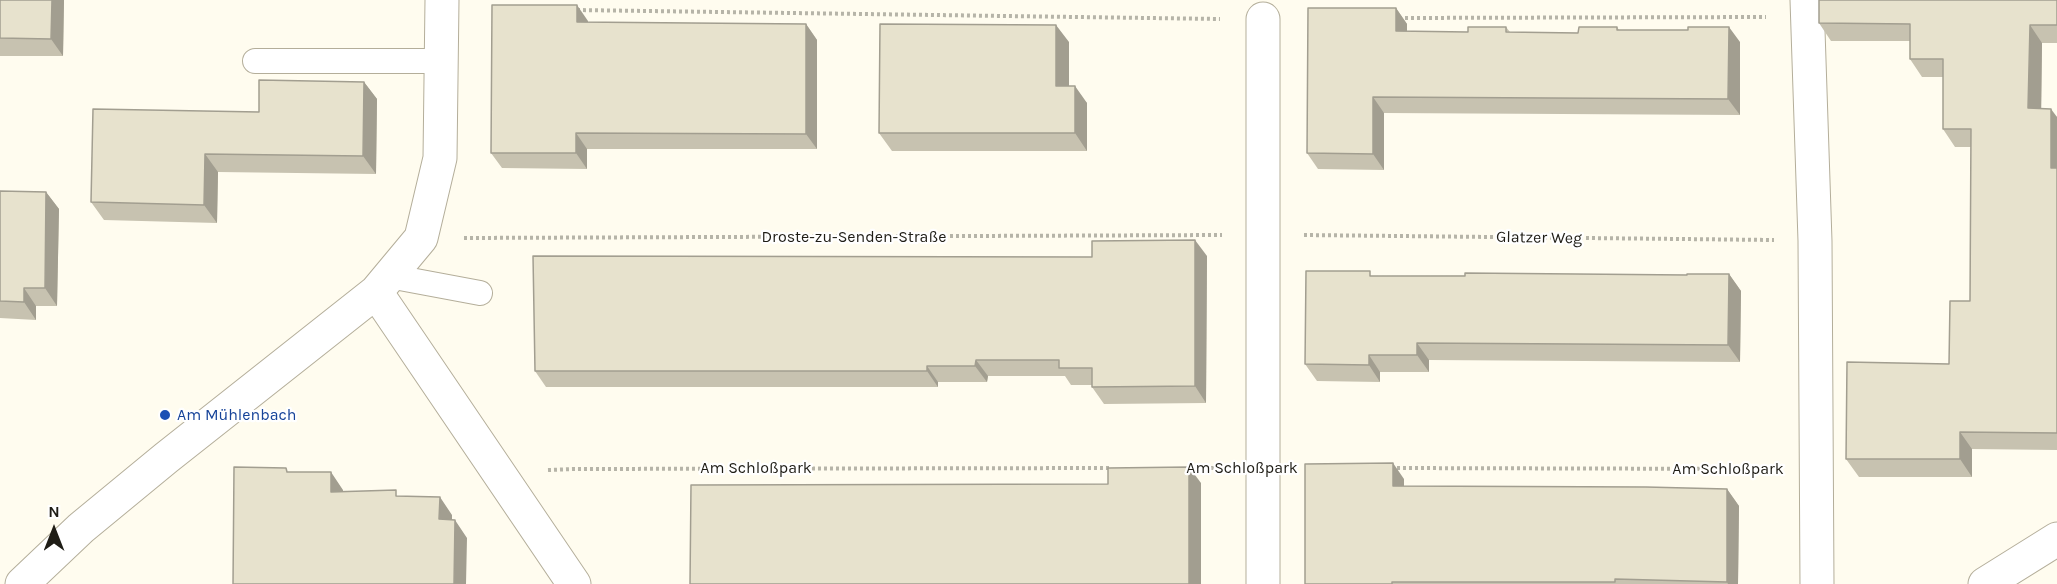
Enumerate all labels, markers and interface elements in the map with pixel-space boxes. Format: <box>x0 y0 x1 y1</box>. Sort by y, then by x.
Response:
street label: Droste-zu-Senden-Straße <box>762 227 946 247</box>
street label: Glatzer Weg <box>1496 228 1582 248</box>
place label: Am Mühlenbach <box>177 405 296 425</box>
marker: Am Mühlenbach <box>158 408 172 422</box>
street label: Am Schloßpark <box>700 458 812 478</box>
street label: Am Schloßpark <box>1186 458 1298 478</box>
street label: Am Schloßpark <box>1672 459 1784 479</box>
north arrow <box>24 500 84 560</box>
text: N <box>48 502 60 521</box>

